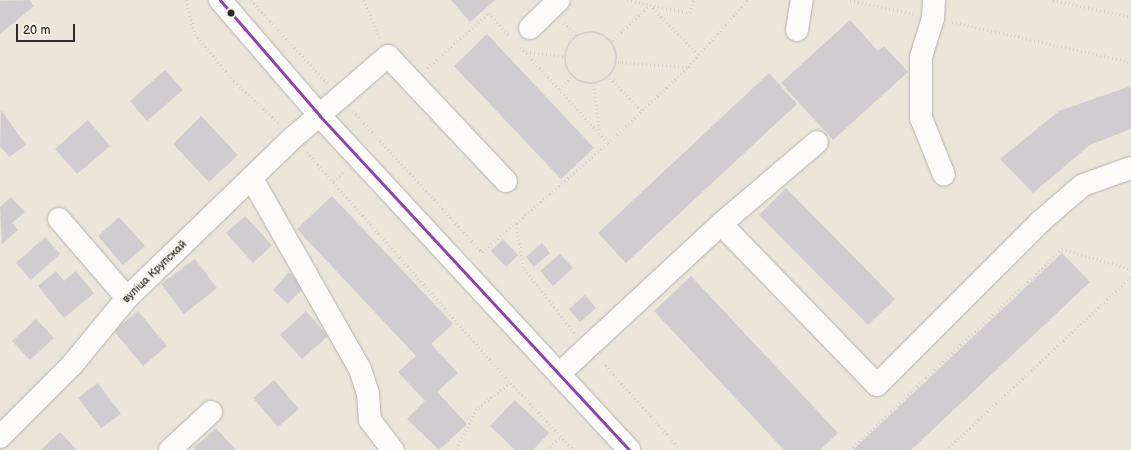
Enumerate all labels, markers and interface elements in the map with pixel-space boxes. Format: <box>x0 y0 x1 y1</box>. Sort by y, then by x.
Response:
unlabelled marker <box>226 8 236 18</box>
scale bar <box>18 16 77 42</box>
text: 20 m <box>23 23 50 38</box>
street label: вуліца Крупскай <box>120 238 190 306</box>

